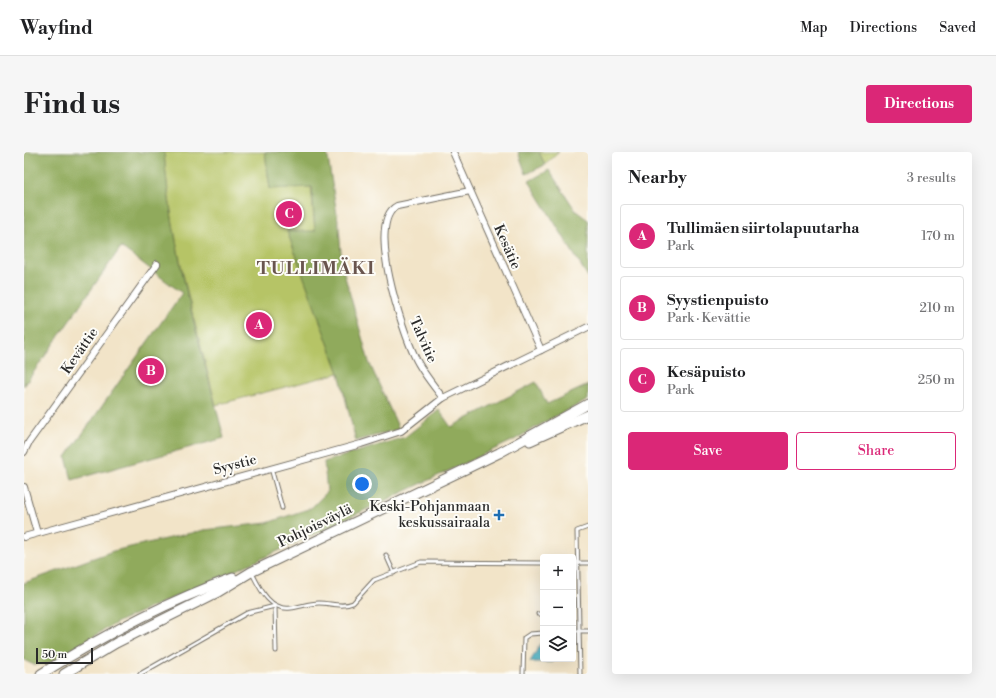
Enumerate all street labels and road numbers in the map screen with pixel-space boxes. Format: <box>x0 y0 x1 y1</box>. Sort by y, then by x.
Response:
street label: Kesätie <box>489 222 525 272</box>
street label: Talvitie <box>405 314 441 366</box>
street label: Kevättie <box>57 324 103 378</box>
street label: Syystie <box>211 451 259 479</box>
street label: Pohjoisväylä <box>275 500 356 552</box>

